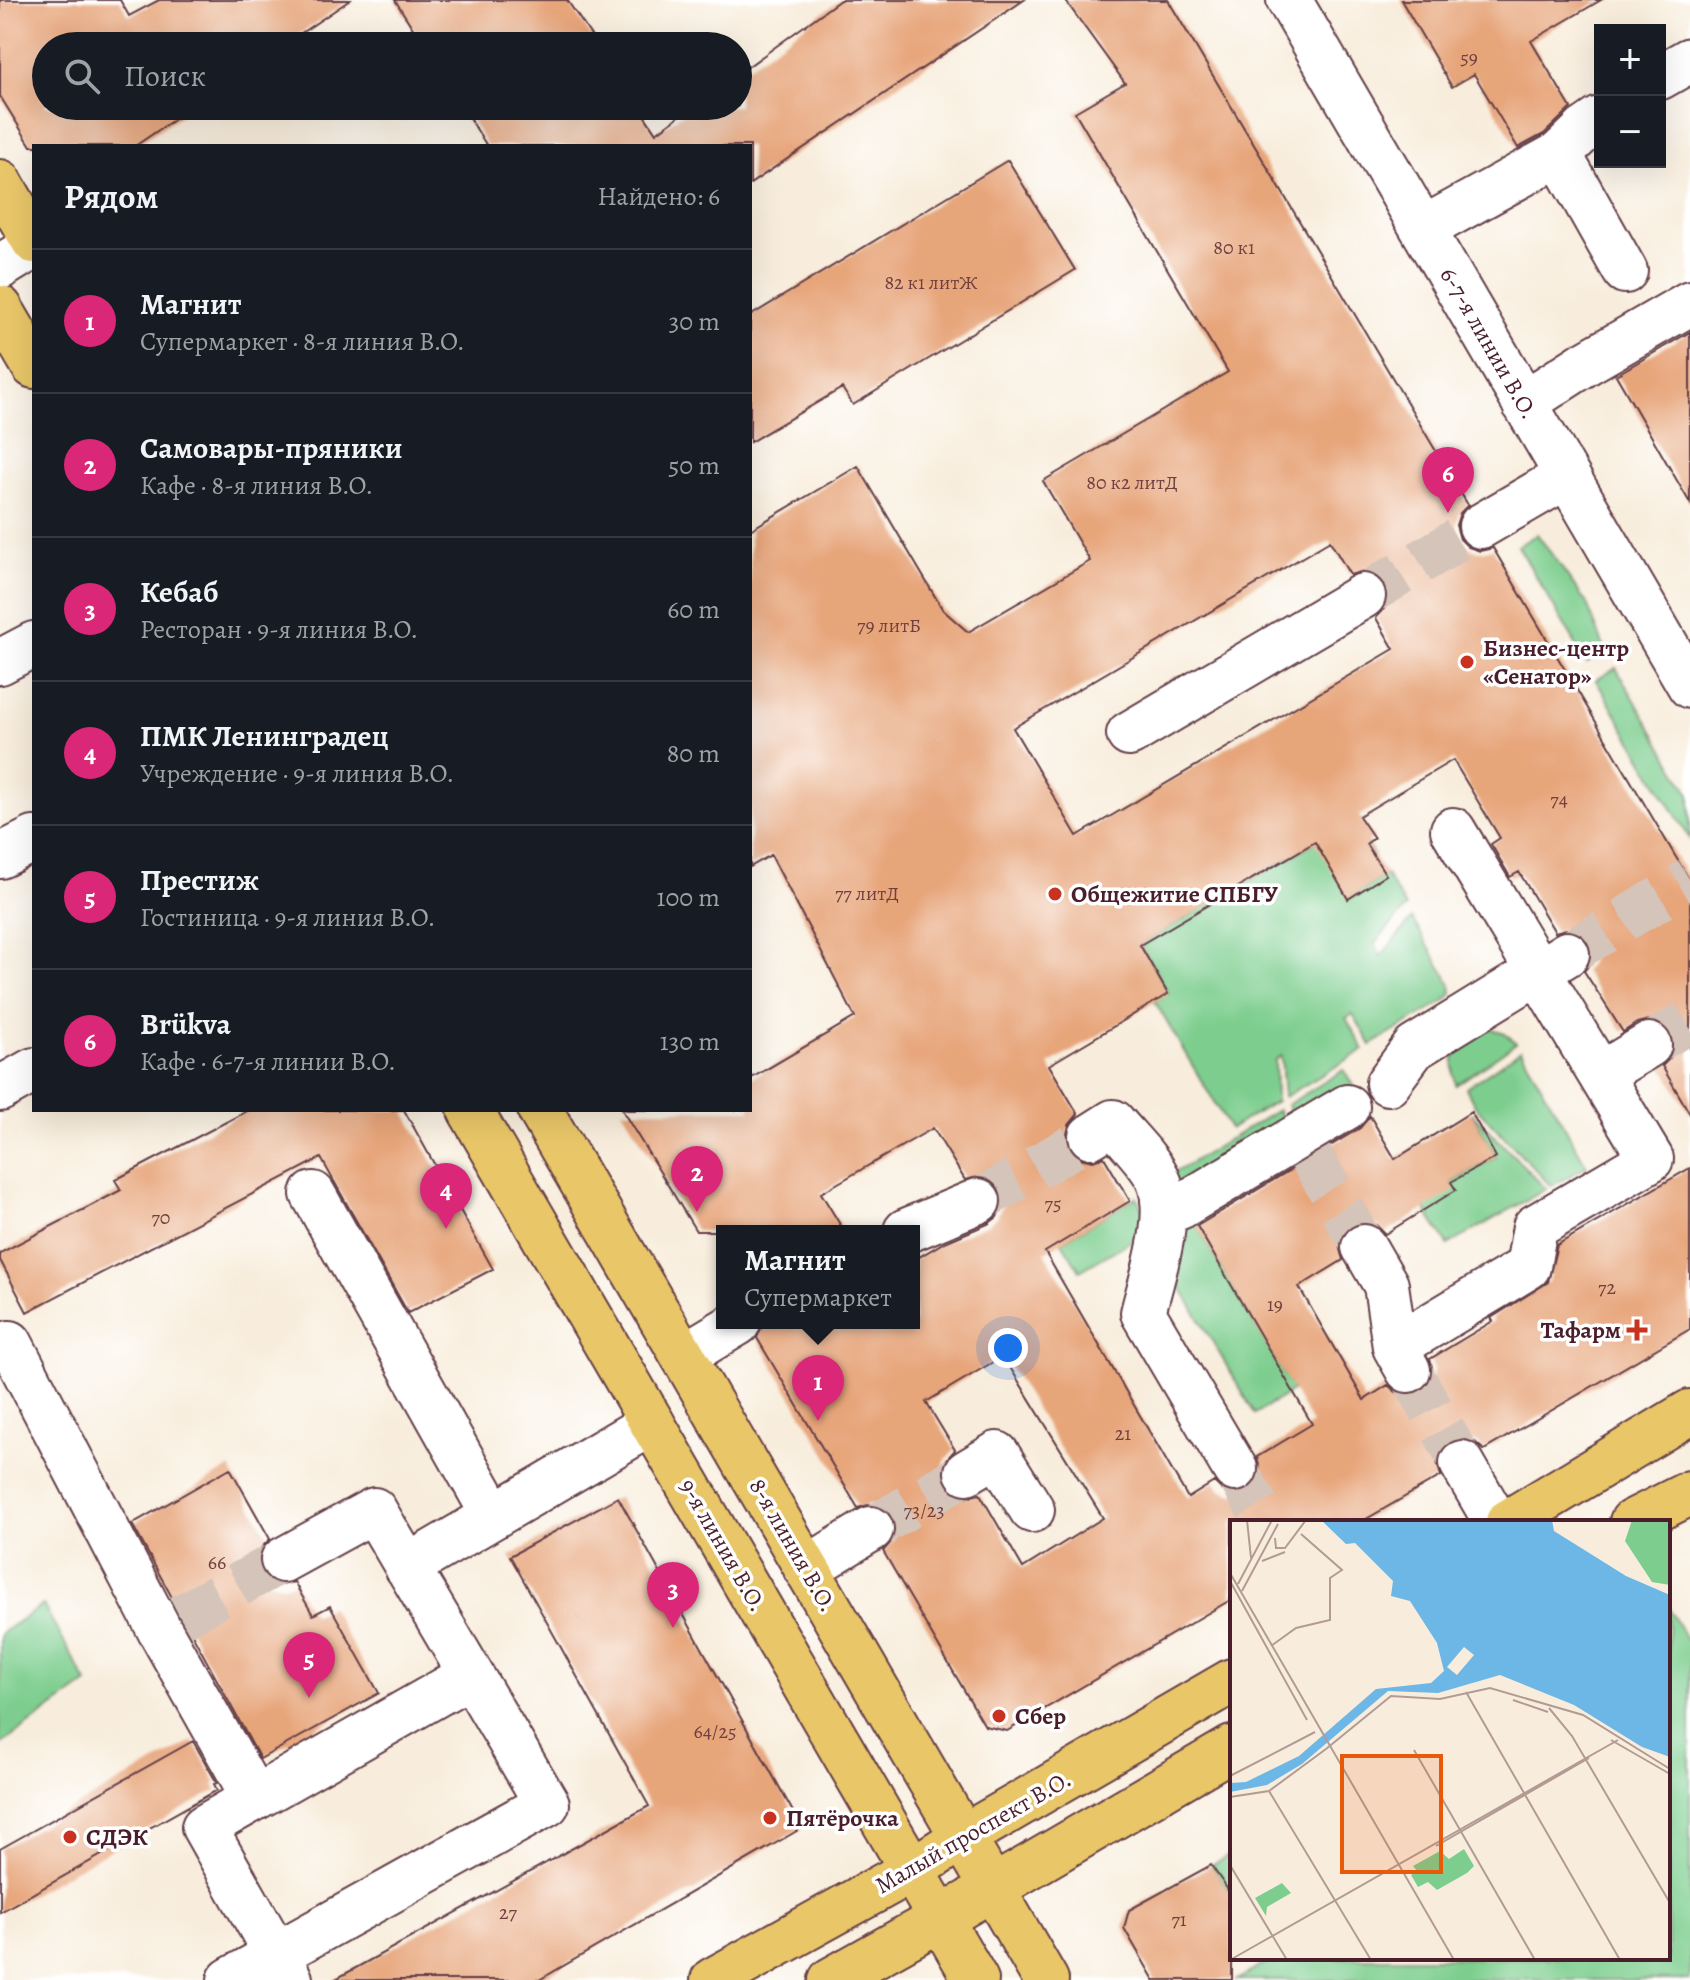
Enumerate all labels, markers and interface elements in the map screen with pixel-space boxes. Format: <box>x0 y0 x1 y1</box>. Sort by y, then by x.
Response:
map controls <box>1594 24 1666 168</box>
button: + <box>1594 24 1666 96</box>
search box <box>32 32 752 120</box>
house number: 59 <box>1460 44 1478 71</box>
icon: search <box>60 54 104 98</box>
text: Поиск <box>124 56 206 96</box>
button: − <box>1594 96 1666 168</box>
text: Рядом <box>64 173 158 220</box>
text: Найдено: 6 <box>597 179 720 214</box>
house number: 80 к1 <box>1213 234 1255 261</box>
street label: 6-7-я линии В.О. <box>1433 261 1545 425</box>
house number: 82 к1 литЖ <box>884 269 978 296</box>
text: Магнит <box>140 284 241 324</box>
text: 1 <box>85 304 95 339</box>
text: 30 m <box>669 304 720 339</box>
text: Супермаркет · 8-я линия В.О. <box>140 324 465 359</box>
text: Самовары-пряники <box>140 428 402 468</box>
pin: 6 <box>1422 447 1474 513</box>
text: 2 <box>84 448 96 483</box>
text: 50 m <box>668 448 720 483</box>
text: Кафе · 8-я линия В.О. <box>140 468 373 503</box>
house number: 80 к2 литД <box>1086 469 1178 496</box>
text: Кебаб <box>140 572 218 612</box>
text: 3 <box>84 592 96 627</box>
text: 60 m <box>667 592 720 627</box>
text: Ресторан · 9-я линия В.О. <box>140 612 418 647</box>
house number: 79 литБ <box>857 612 921 639</box>
place label: Бизнес-центр «Сенатор» <box>1483 632 1629 692</box>
marker: Бизнес-центр «Сенатор» <box>1458 653 1476 671</box>
text: ПМК Ленинградец <box>140 716 388 756</box>
text: 4 <box>84 736 96 771</box>
text: 80 m <box>667 736 720 771</box>
text: Учреждение · 9-я линия В.О. <box>140 756 454 791</box>
house number: 74 <box>1550 786 1568 813</box>
text: Престиж <box>140 860 259 900</box>
place label: Общежитие СПБГУ <box>1071 878 1279 910</box>
text: 5 <box>84 880 96 915</box>
text: 100 m <box>657 880 720 915</box>
house number: 77 литД <box>835 880 899 907</box>
marker: Общежитие СПБГУ <box>1046 885 1064 903</box>
text: Гостиница · 9-я линия В.О. <box>140 900 435 935</box>
text: Brükva <box>140 1004 231 1044</box>
text: 6 <box>84 1024 96 1059</box>
text: 130 m <box>660 1024 720 1059</box>
text: Кафе · 6-7-я линии В.О. <box>140 1044 396 1079</box>
pin: 2 <box>671 1146 723 1212</box>
pin: 4 <box>420 1163 472 1229</box>
house number: 75 <box>1045 1190 1062 1217</box>
house number: 70 <box>151 1204 171 1231</box>
popup <box>716 1225 920 1329</box>
text: Магнит <box>744 1240 846 1280</box>
house number: 72 <box>1598 1274 1616 1301</box>
text: Супермаркет <box>744 1280 892 1315</box>
house number: 19 <box>1267 1291 1283 1318</box>
place label: Тафарм <box>1541 1314 1621 1346</box>
marker: Тафарм <box>1628 1321 1646 1339</box>
your location <box>988 1328 1028 1368</box>
pin: 1 <box>792 1355 844 1421</box>
house number: 21 <box>1115 1420 1131 1447</box>
street label: 8-я линия В.О. <box>742 1472 844 1618</box>
street label: 9-я линия В.О. <box>672 1473 774 1617</box>
house number: 73/23 <box>903 1497 945 1524</box>
inset map <box>1230 1520 1670 1960</box>
house number: 66 <box>208 1549 226 1576</box>
pin: 3 <box>647 1562 699 1628</box>
pin: 5 <box>283 1632 335 1698</box>
place label: Сбер <box>1015 1700 1066 1732</box>
marker: Сбер <box>990 1707 1008 1725</box>
house number: 64/25 <box>694 1718 736 1745</box>
street label: Малый проспект В.О. <box>869 1763 1077 1901</box>
place label: Пятёрочка <box>786 1802 899 1834</box>
marker: Пятёрочка <box>761 1809 779 1827</box>
place label: СДЭК <box>86 1821 148 1853</box>
marker: СДЭК <box>61 1828 79 1846</box>
house number: 27 <box>499 1899 518 1926</box>
house number: 71 <box>1171 1906 1187 1933</box>

